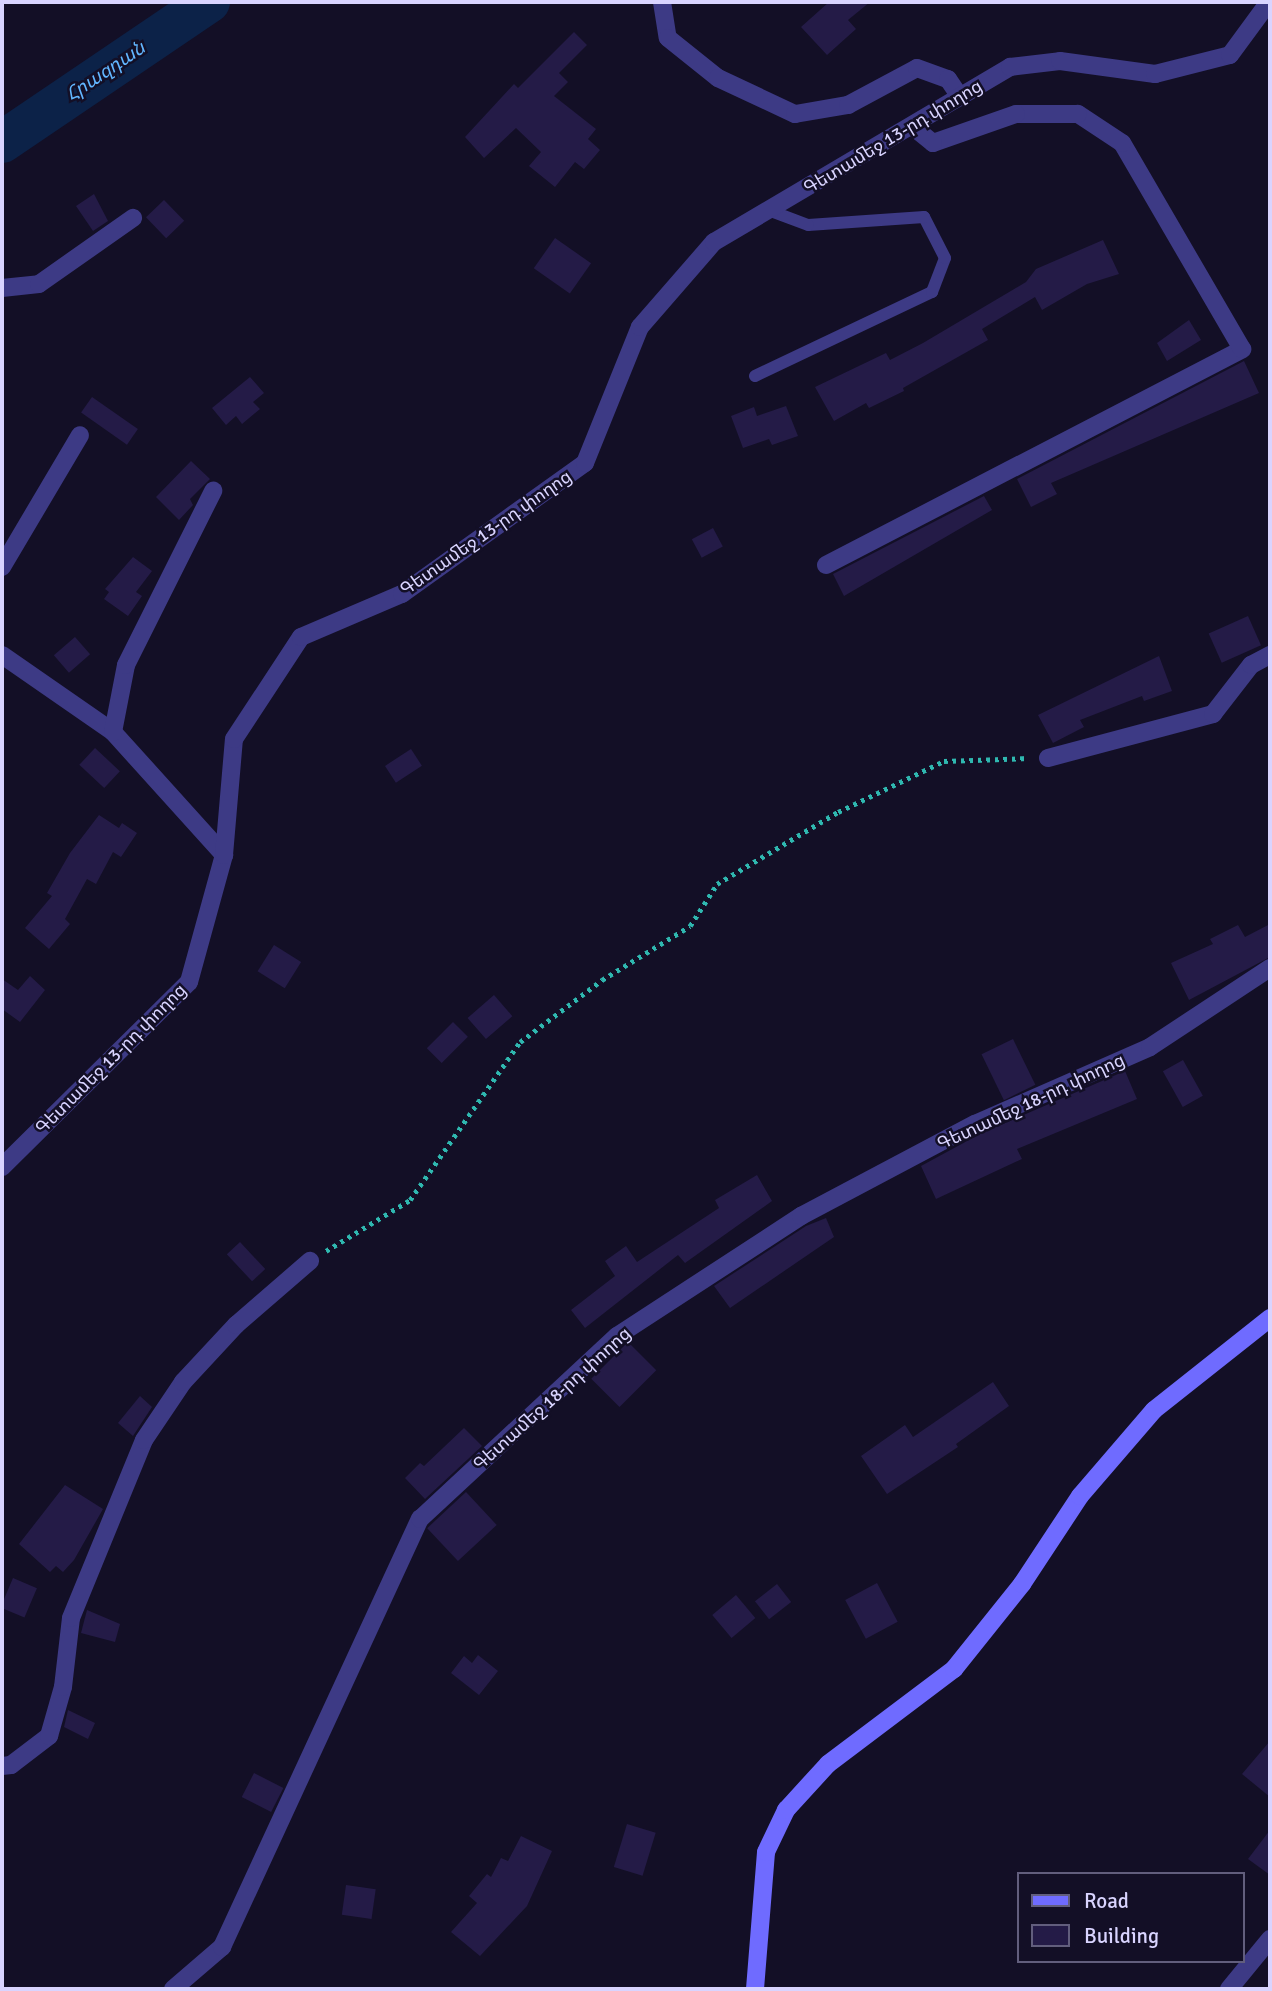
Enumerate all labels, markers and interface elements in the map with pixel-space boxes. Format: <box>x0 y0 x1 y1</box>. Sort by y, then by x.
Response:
water label: Հրազդան <box>62 37 150 107</box>
street label: Գետամեջ 13-րդ փողոց <box>800 75 986 199</box>
street label: Գետամեջ 13-րդ փողոց <box>396 466 576 600</box>
street label: Գետամեջ 13-րդ փողոց <box>31 979 191 1139</box>
street label: Գետամեջ 18-րդ փողոց <box>934 1049 1128 1155</box>
street label: Գետամեջ 18-րդ փողոց <box>469 1323 635 1475</box>
legend <box>1016 1872 1244 1963</box>
text: Road <box>1084 1888 1129 1914</box>
text: Building <box>1084 1923 1159 1949</box>

